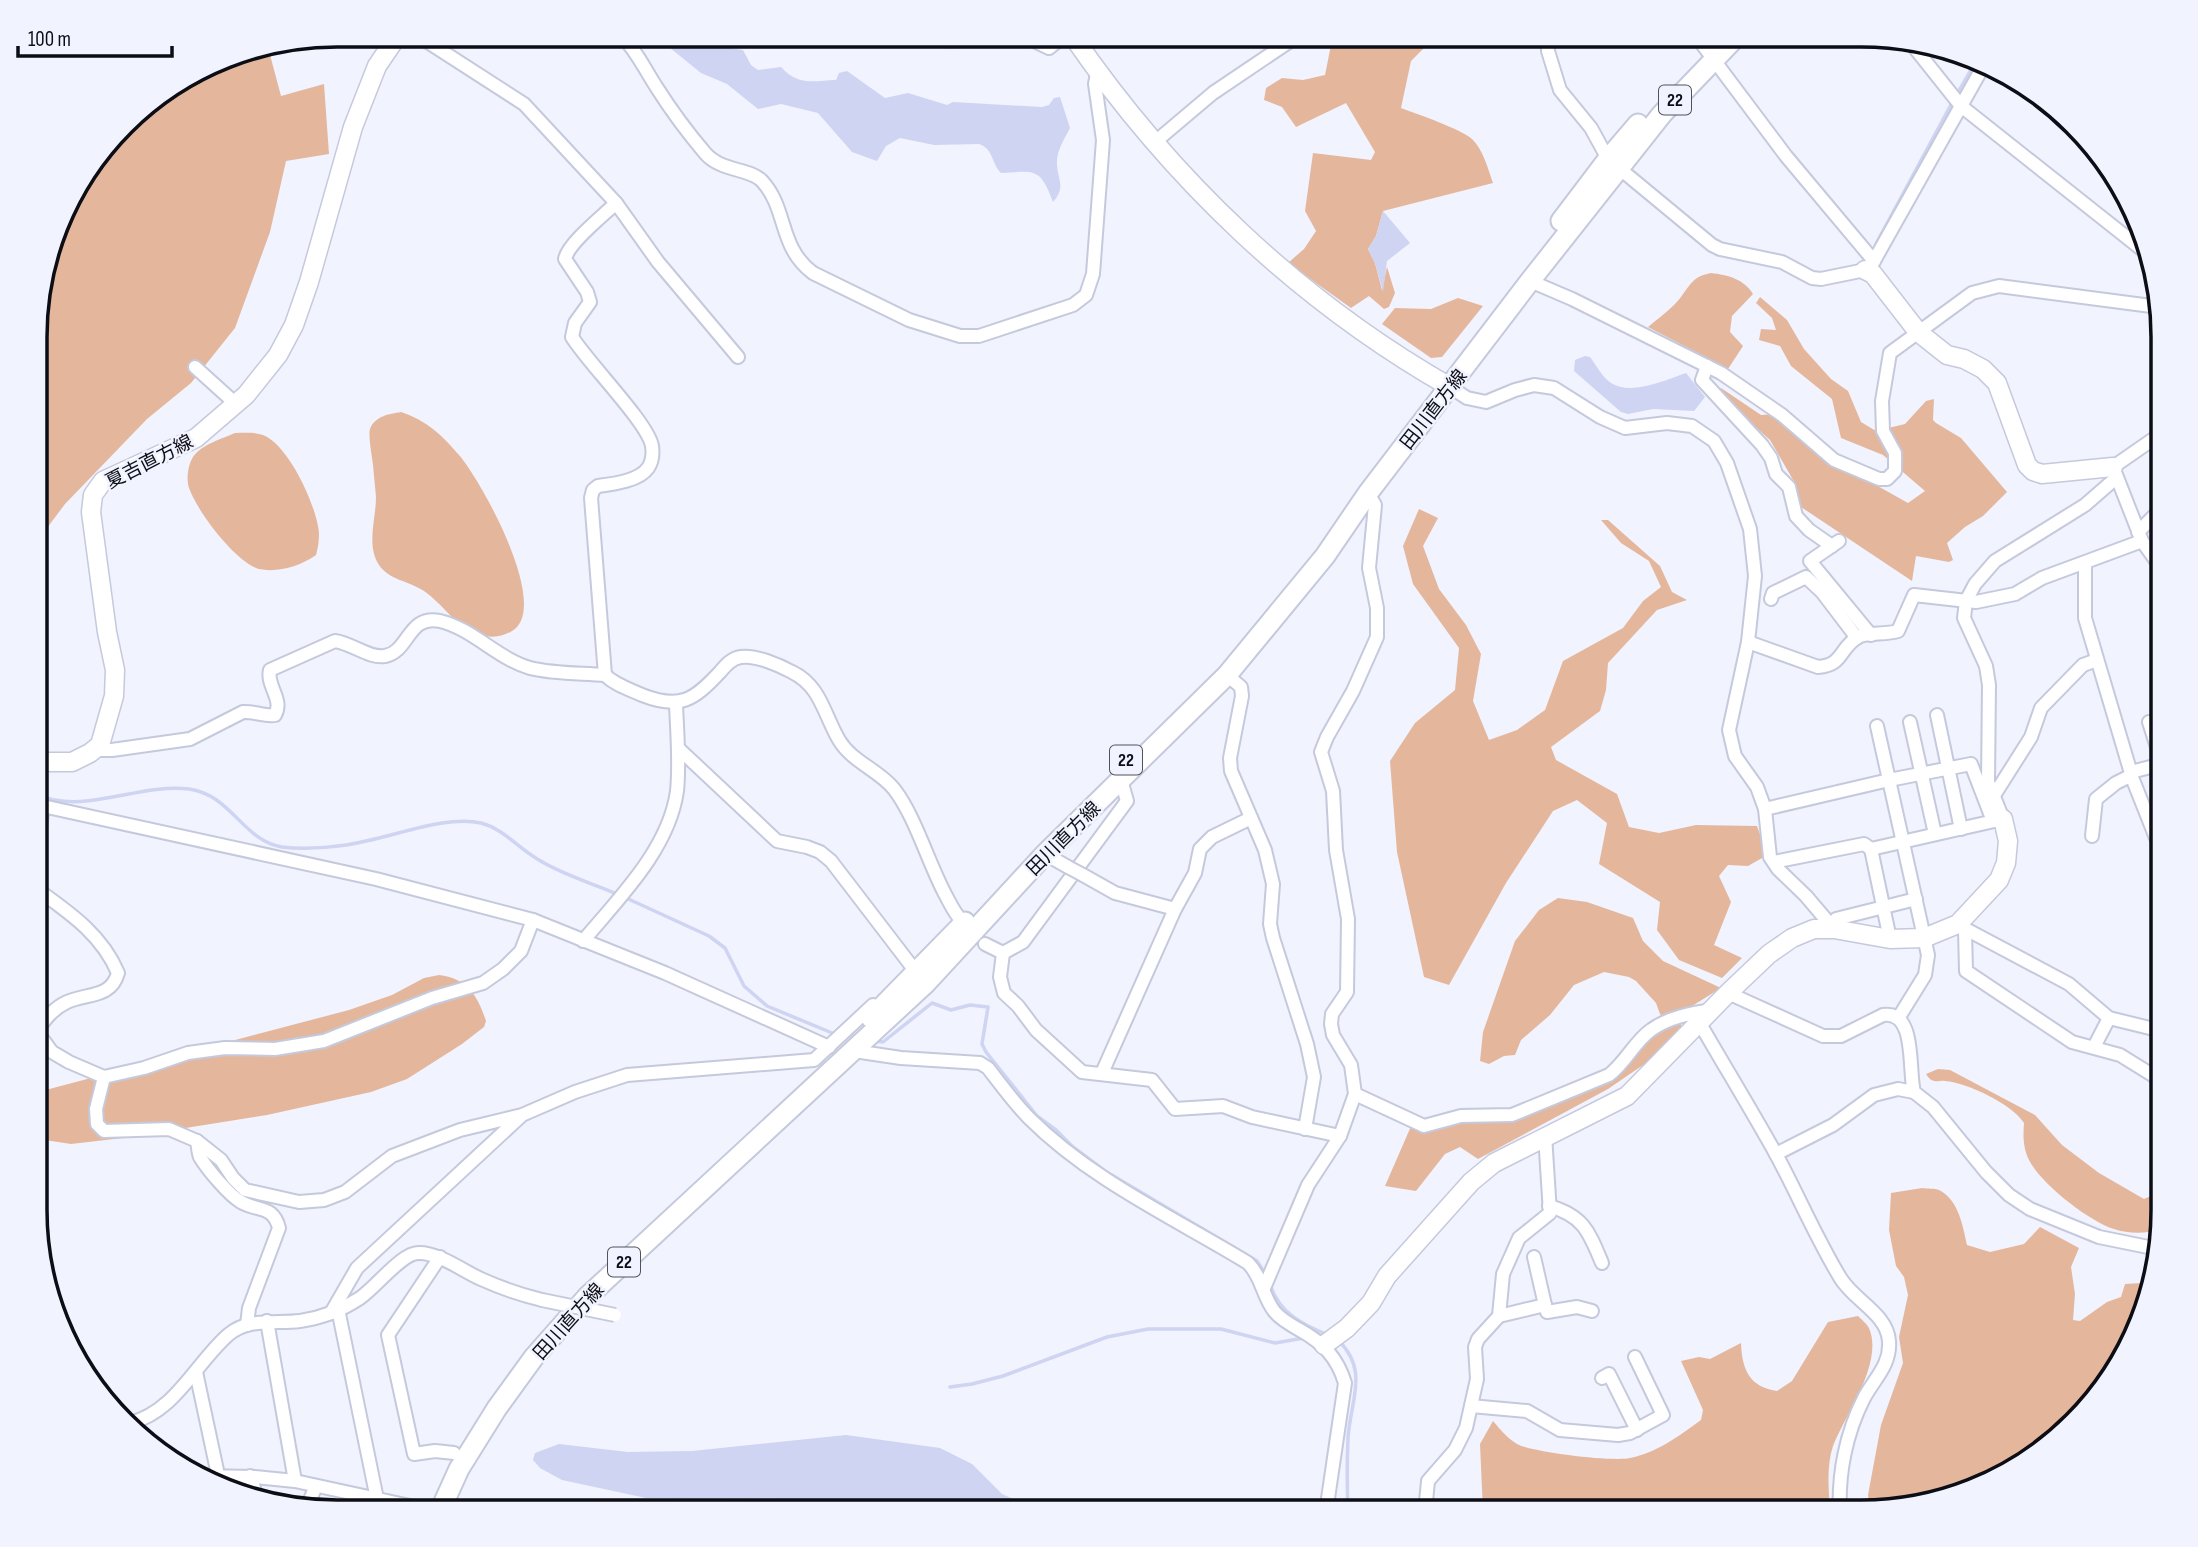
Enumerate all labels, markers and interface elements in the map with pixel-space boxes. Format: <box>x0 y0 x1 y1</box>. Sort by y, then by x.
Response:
scale bar <box>18 14 172 58</box>
text: 100 m <box>28 27 71 52</box>
road number: 22 <box>1659 86 1691 114</box>
street label: 田川直方線 <box>1396 365 1472 454</box>
street label: 夏吉直方線 <box>102 431 197 494</box>
road number: 22 <box>1110 746 1142 774</box>
street label: 田川直方線 <box>1022 797 1106 881</box>
road number: 22 <box>608 1247 640 1276</box>
street label: 田川直方線 <box>529 1279 609 1365</box>

